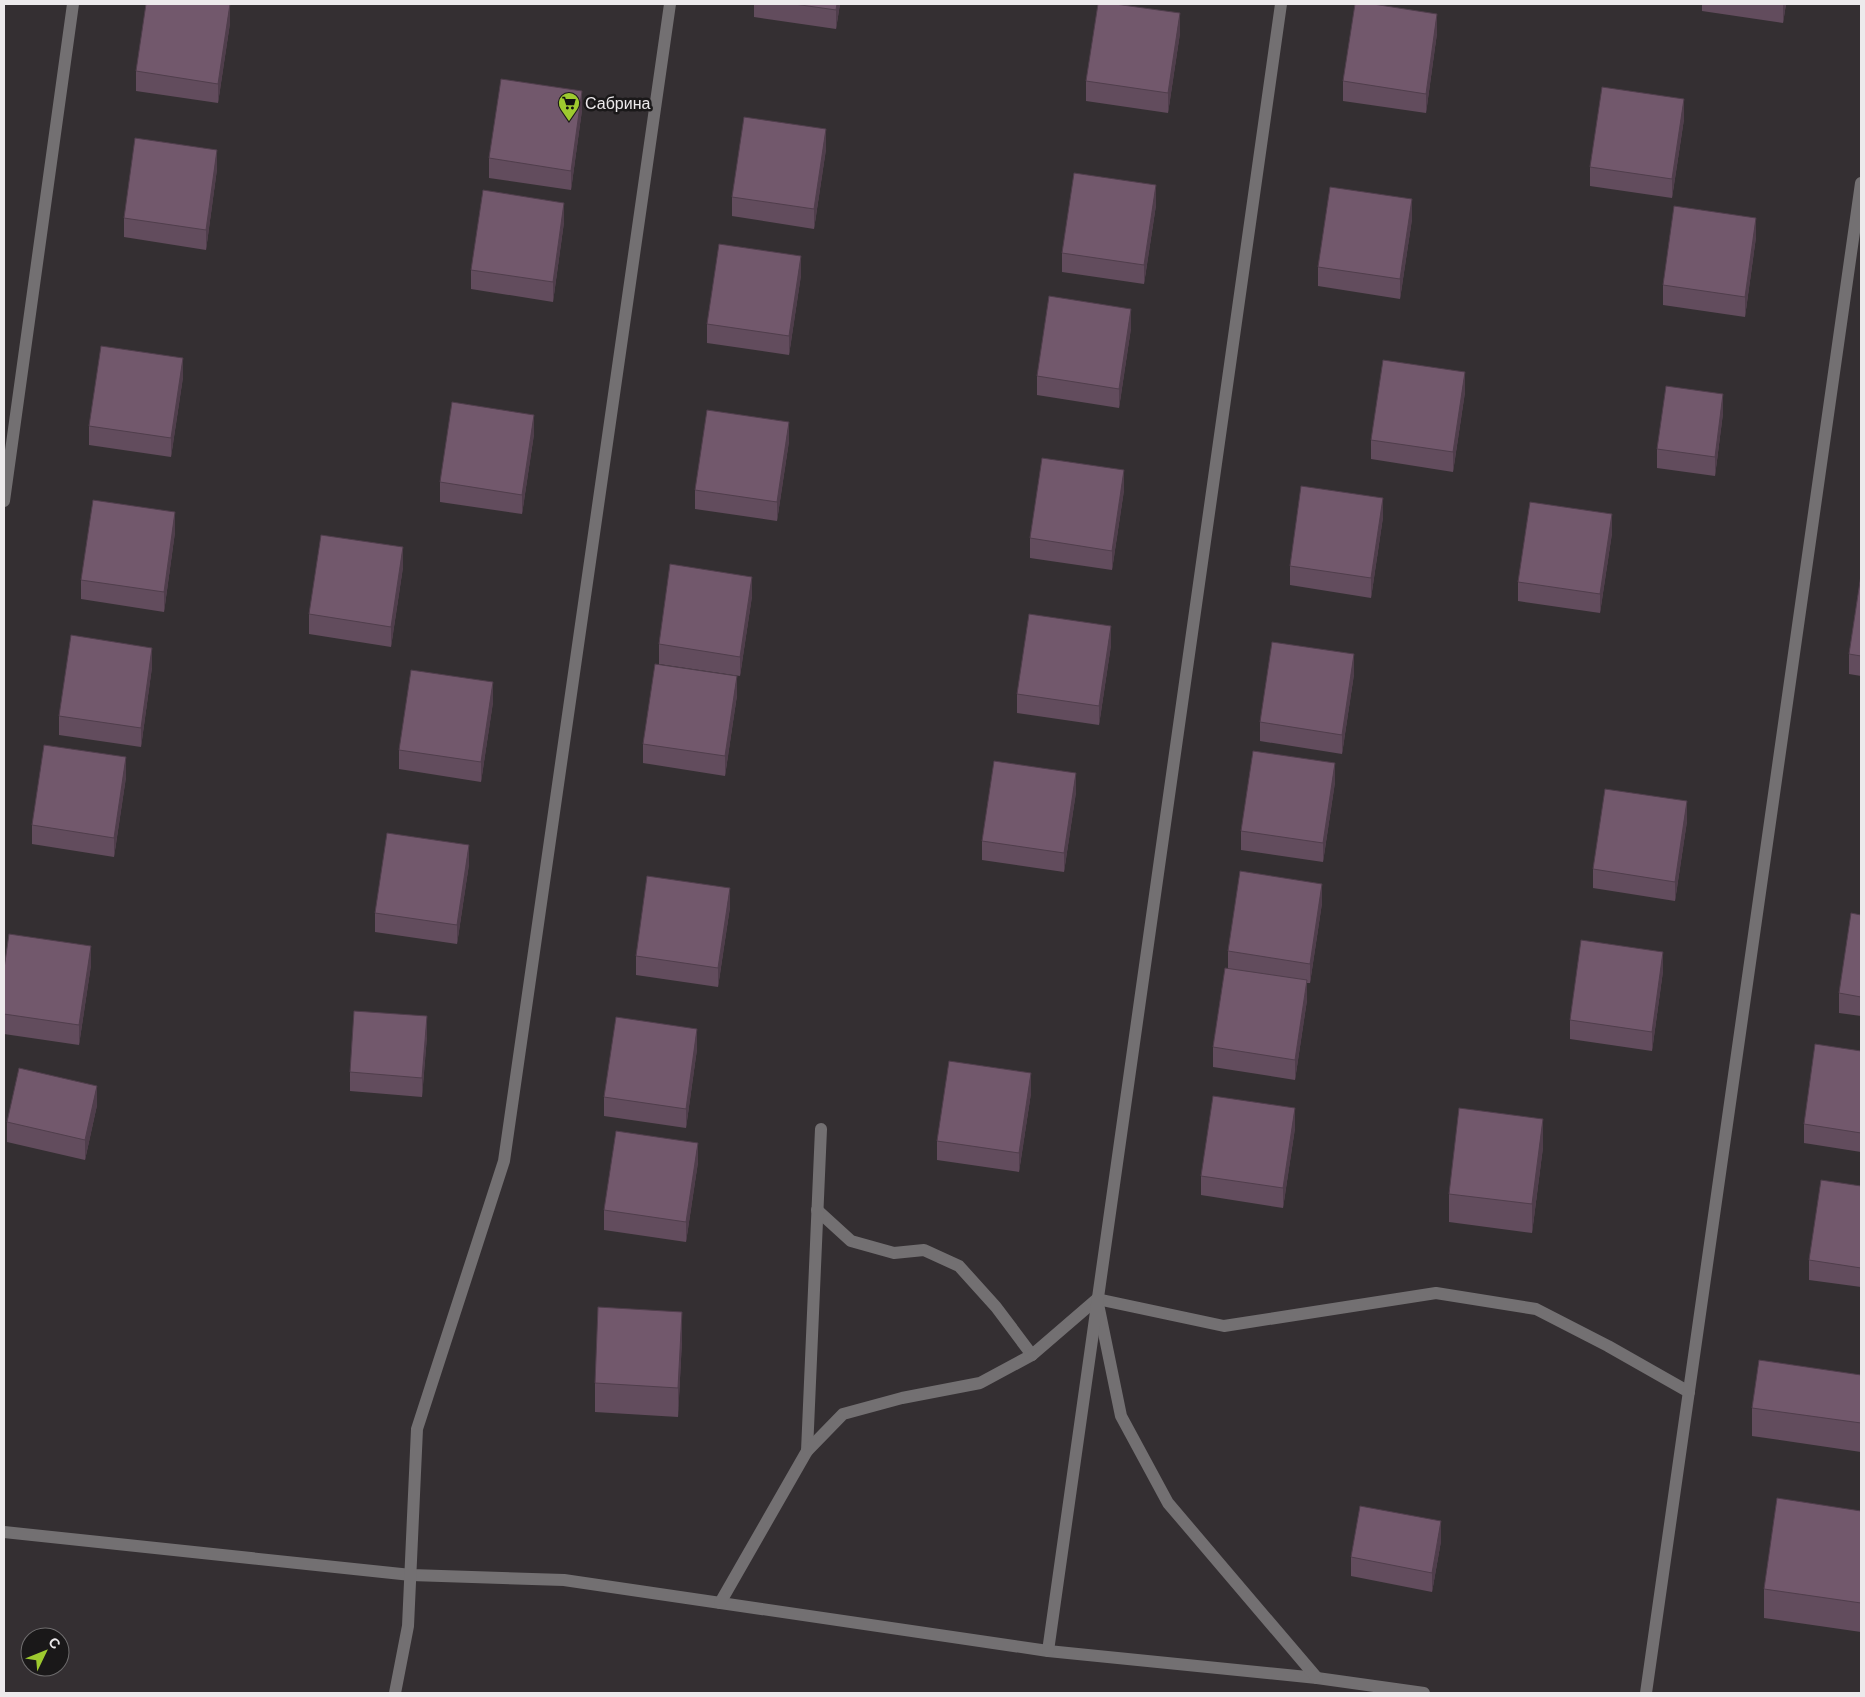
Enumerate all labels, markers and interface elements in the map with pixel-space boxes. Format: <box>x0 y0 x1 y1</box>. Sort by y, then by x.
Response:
supermarket icon: Сабрина <box>557 91 581 122</box>
place label: Сабрина <box>585 95 650 112</box>
north arrow <box>20 1627 70 1677</box>
text: С <box>45 1634 64 1652</box>

